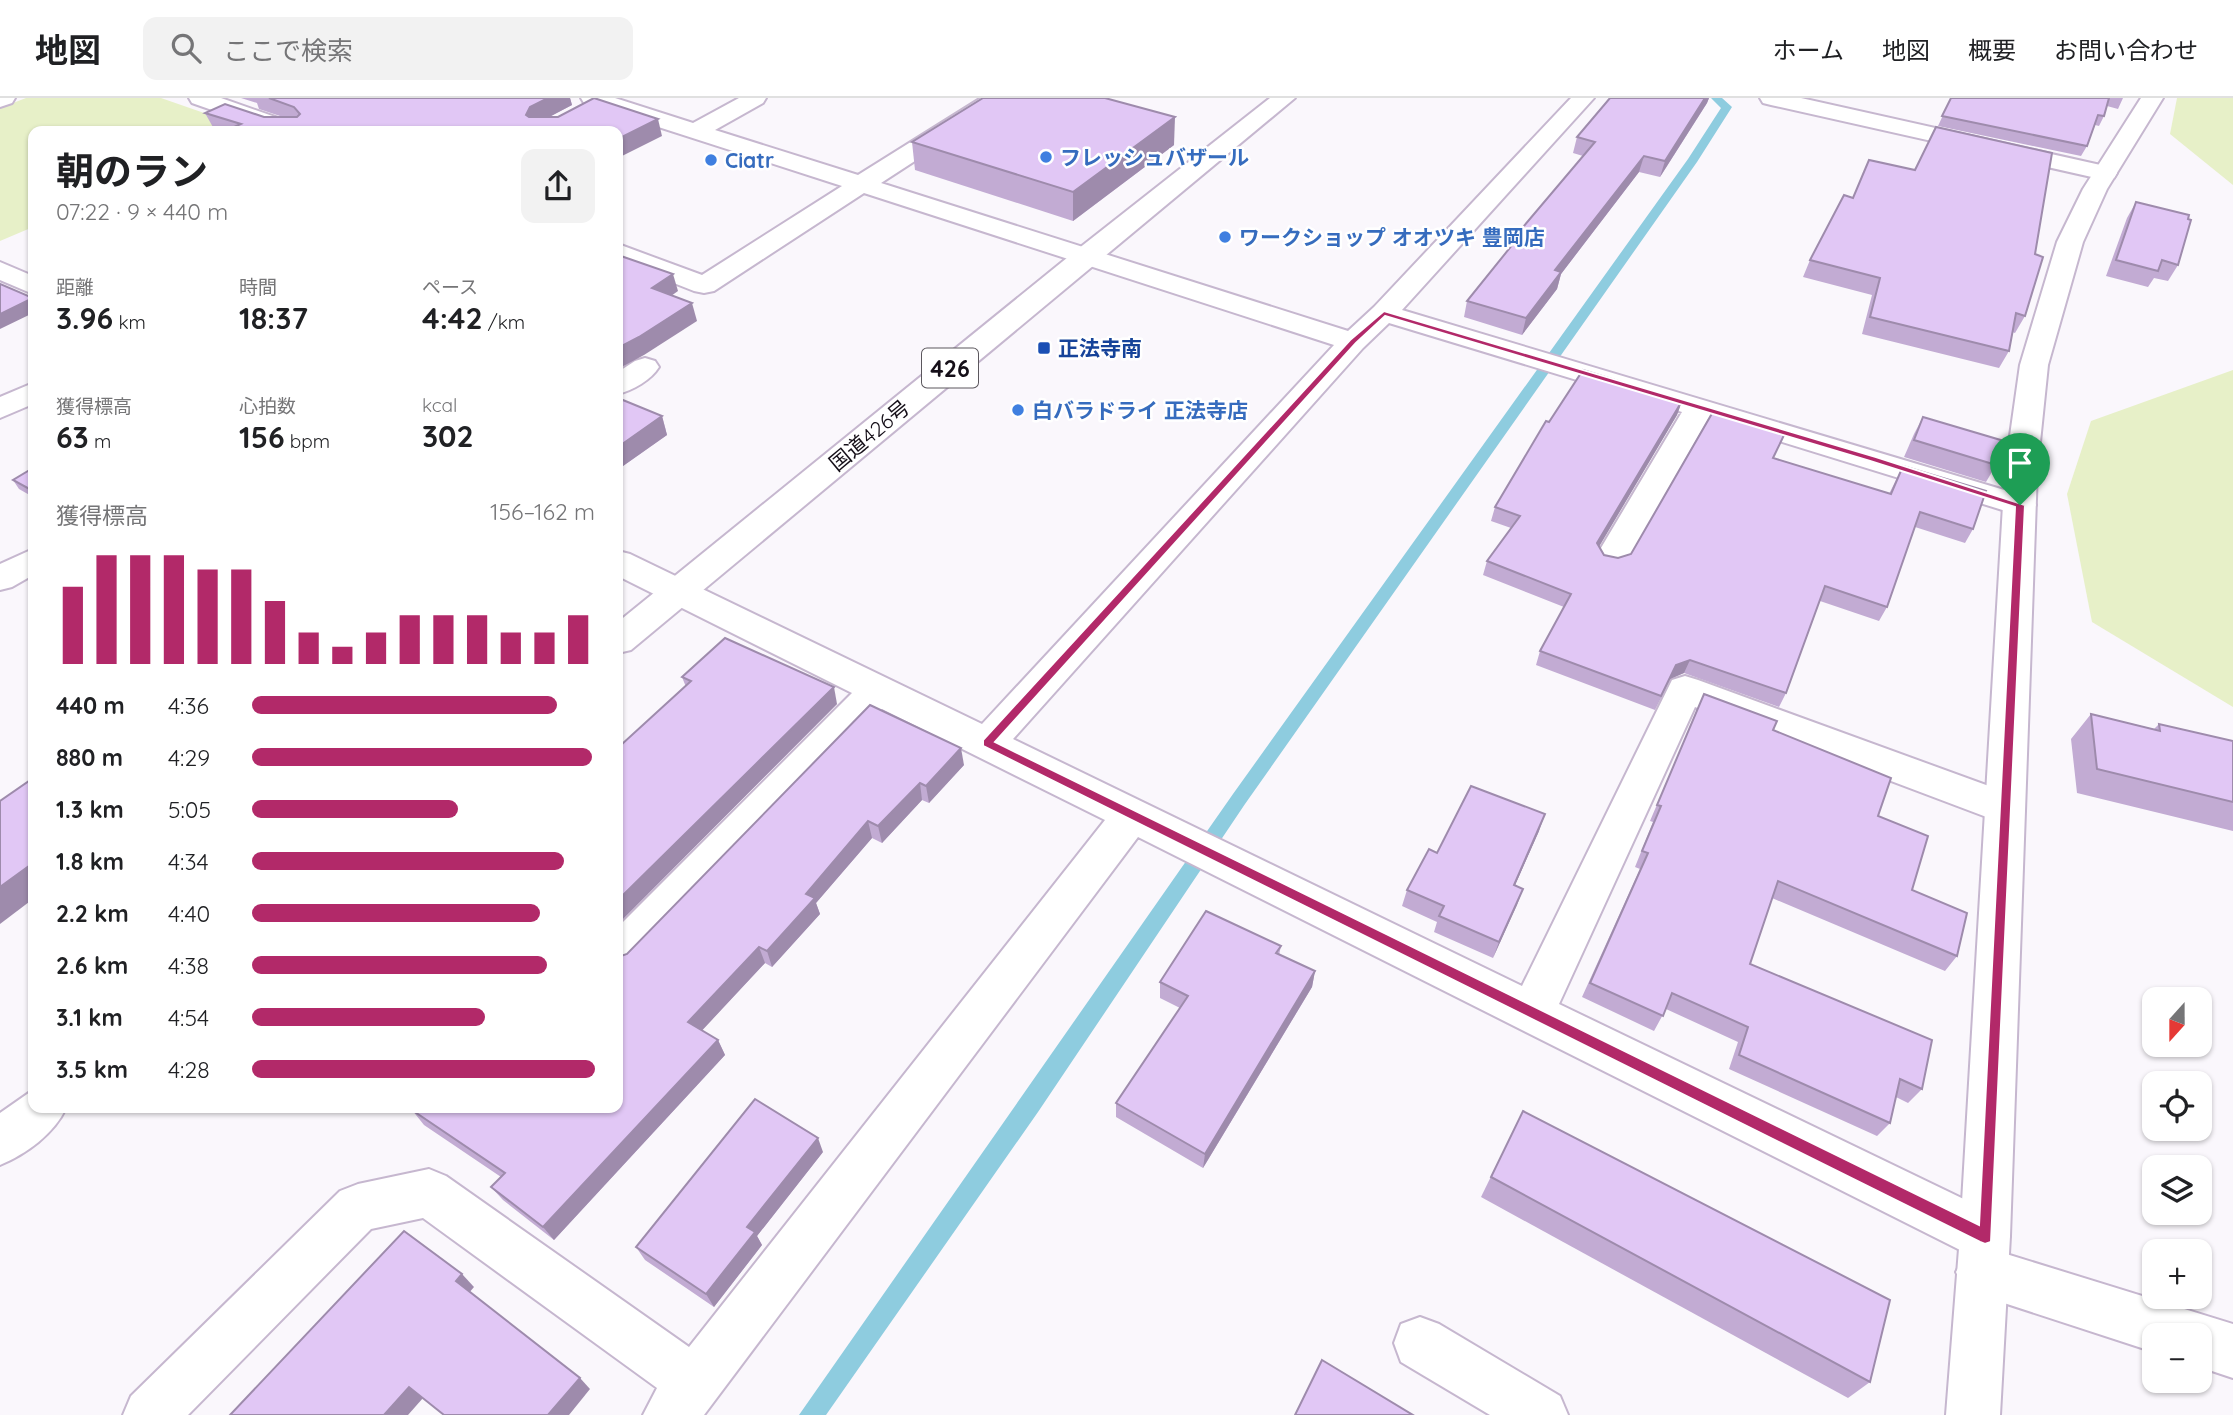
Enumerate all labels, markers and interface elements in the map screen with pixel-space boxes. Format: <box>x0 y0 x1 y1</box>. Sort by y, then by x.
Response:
search box <box>143 17 633 80</box>
text: 地図 <box>35 29 101 70</box>
icon: search <box>167 29 205 67</box>
text: ここで検索 <box>223 34 353 67</box>
text: ホーム <box>1773 35 1844 65</box>
text: 地図 <box>1882 35 1930 65</box>
text: 概要 <box>1968 35 2016 65</box>
text: お問い合わせ <box>2054 35 2198 65</box>
place label: フレッシュバザール <box>1060 144 1249 170</box>
text: 朝のラン <box>56 147 208 195</box>
place label: Ciatr <box>725 147 774 173</box>
button: share <box>521 149 595 223</box>
marker: フレッシュバザール <box>1038 149 1054 165</box>
marker: Ciatr <box>703 152 719 168</box>
text: 07:22 · 9 × 440 m <box>56 197 228 226</box>
place label: ワークショップ オオツキ 豊岡店 <box>1239 224 1545 250</box>
marker: ワークショップ オオツキ 豊岡店 <box>1217 229 1233 245</box>
text: 距離 <box>56 275 94 299</box>
text: 時間 <box>239 275 277 299</box>
text: ペース <box>422 275 478 299</box>
text: 3.96 <box>56 299 113 337</box>
text: 18:37 <box>239 299 308 337</box>
text: 4:42 <box>422 299 483 337</box>
text: km <box>113 310 146 334</box>
text: /km <box>483 310 525 334</box>
place label: 正法寺南 <box>1058 335 1142 361</box>
marker: 正法寺南 <box>1036 340 1052 356</box>
road number: 426 <box>922 348 978 388</box>
text: kcal <box>422 393 457 417</box>
text: 獲得標高 <box>56 394 132 418</box>
text: 心拍数 <box>239 394 296 418</box>
street label: 国道426号 <box>823 394 915 476</box>
place label: 白バラドライ 正法寺店 <box>1032 397 1248 423</box>
marker: 白バラドライ 正法寺店 <box>1010 402 1026 418</box>
text: 302 <box>422 417 474 455</box>
text: 63 <box>56 418 89 456</box>
text: 156 <box>239 418 285 456</box>
text: m <box>89 429 111 453</box>
text: bpm <box>285 429 330 453</box>
pin <box>1990 433 2050 505</box>
icon: arrive <box>2001 444 2039 482</box>
text: 156–162 m <box>490 497 595 526</box>
text: 獲得標高 <box>56 501 148 530</box>
text: 440 m <box>56 691 125 720</box>
text: 4:36 <box>168 691 209 720</box>
text: 880 m <box>56 743 123 772</box>
text: 4:29 <box>168 743 210 772</box>
text: 1.3 km <box>56 795 124 824</box>
text: 5:05 <box>168 795 211 824</box>
text: 1.8 km <box>56 847 124 876</box>
text: 4:34 <box>168 847 209 876</box>
text: 2.2 km <box>56 899 129 928</box>
text: 4:40 <box>168 899 210 928</box>
text: 2.6 km <box>56 951 128 980</box>
text: 4:38 <box>168 951 209 980</box>
north arrow <box>2142 987 2212 1057</box>
map controls <box>2142 987 2212 1393</box>
text: 3.1 km <box>56 1003 123 1032</box>
text: 4:54 <box>168 1003 209 1032</box>
text: 3.5 km <box>56 1055 128 1084</box>
text: 4:28 <box>168 1055 210 1084</box>
button: locate <box>2142 1071 2212 1141</box>
button: layers <box>2142 1155 2212 1225</box>
button: + <box>2142 1239 2212 1309</box>
button: − <box>2142 1323 2212 1393</box>

